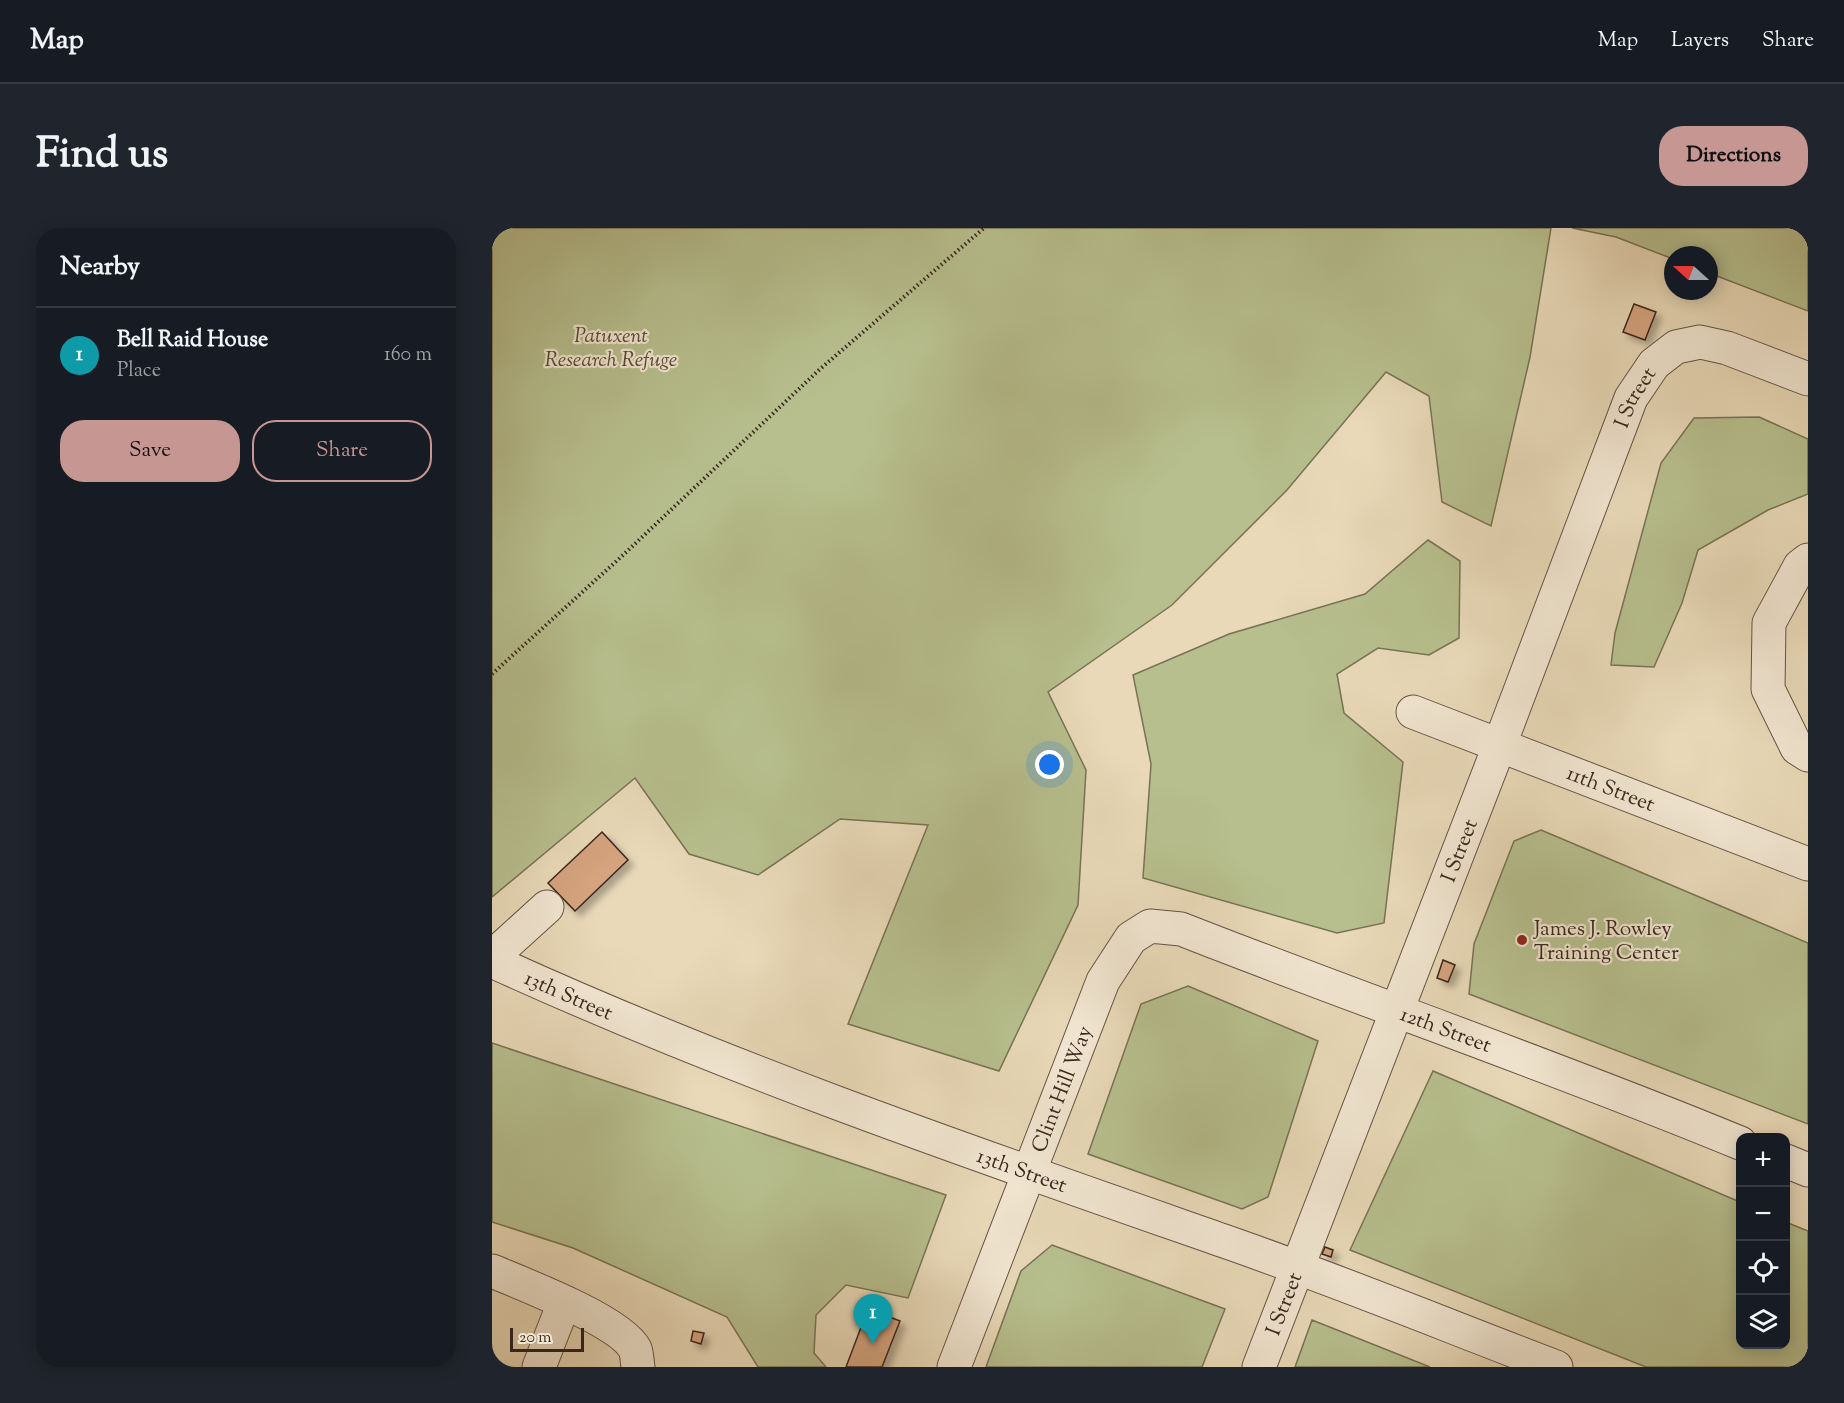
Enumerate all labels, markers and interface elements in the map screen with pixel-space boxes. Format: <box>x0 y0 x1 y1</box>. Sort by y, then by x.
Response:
text: Map <box>30 21 84 61</box>
text: Map <box>1598 26 1638 56</box>
text: Layers <box>1671 26 1729 56</box>
text: Share <box>1762 26 1814 56</box>
text: Find us <box>36 126 168 186</box>
button: Directions <box>1659 126 1808 186</box>
north arrow <box>1664 246 1718 300</box>
text: Nearby <box>60 249 140 286</box>
park label: Patuxent Research Refuge <box>545 322 677 376</box>
text: Bell Raid House <box>117 325 268 357</box>
text: 1 <box>76 341 83 370</box>
text: 160 m <box>384 341 432 370</box>
text: Place <box>117 357 161 386</box>
street label: I Street <box>1608 362 1665 433</box>
button: Save <box>60 420 240 482</box>
button: Share <box>252 420 432 482</box>
your location <box>1035 750 1064 779</box>
street label: 11th Street <box>1562 759 1659 821</box>
street label: I Street <box>1435 815 1487 887</box>
place label: James J. Rowley Training Center <box>1533 915 1679 969</box>
marker: James J. Rowley Training Center <box>1515 933 1529 947</box>
street label: 13th Street <box>519 964 617 1029</box>
street label: 12th Street <box>1396 1000 1495 1062</box>
street label: Clint Hill Way <box>1025 1022 1101 1157</box>
map controls <box>1736 1133 1790 1349</box>
button: + <box>1736 1133 1790 1187</box>
street label: 13th Street <box>972 1142 1071 1202</box>
button: − <box>1736 1187 1790 1241</box>
button: locate <box>1736 1241 1790 1295</box>
street label: I Street <box>1260 1268 1311 1340</box>
pin: 1 <box>854 1294 892 1344</box>
button: layers <box>1736 1295 1790 1349</box>
scale bar <box>510 1325 584 1352</box>
text: 20 m <box>519 1327 552 1350</box>

